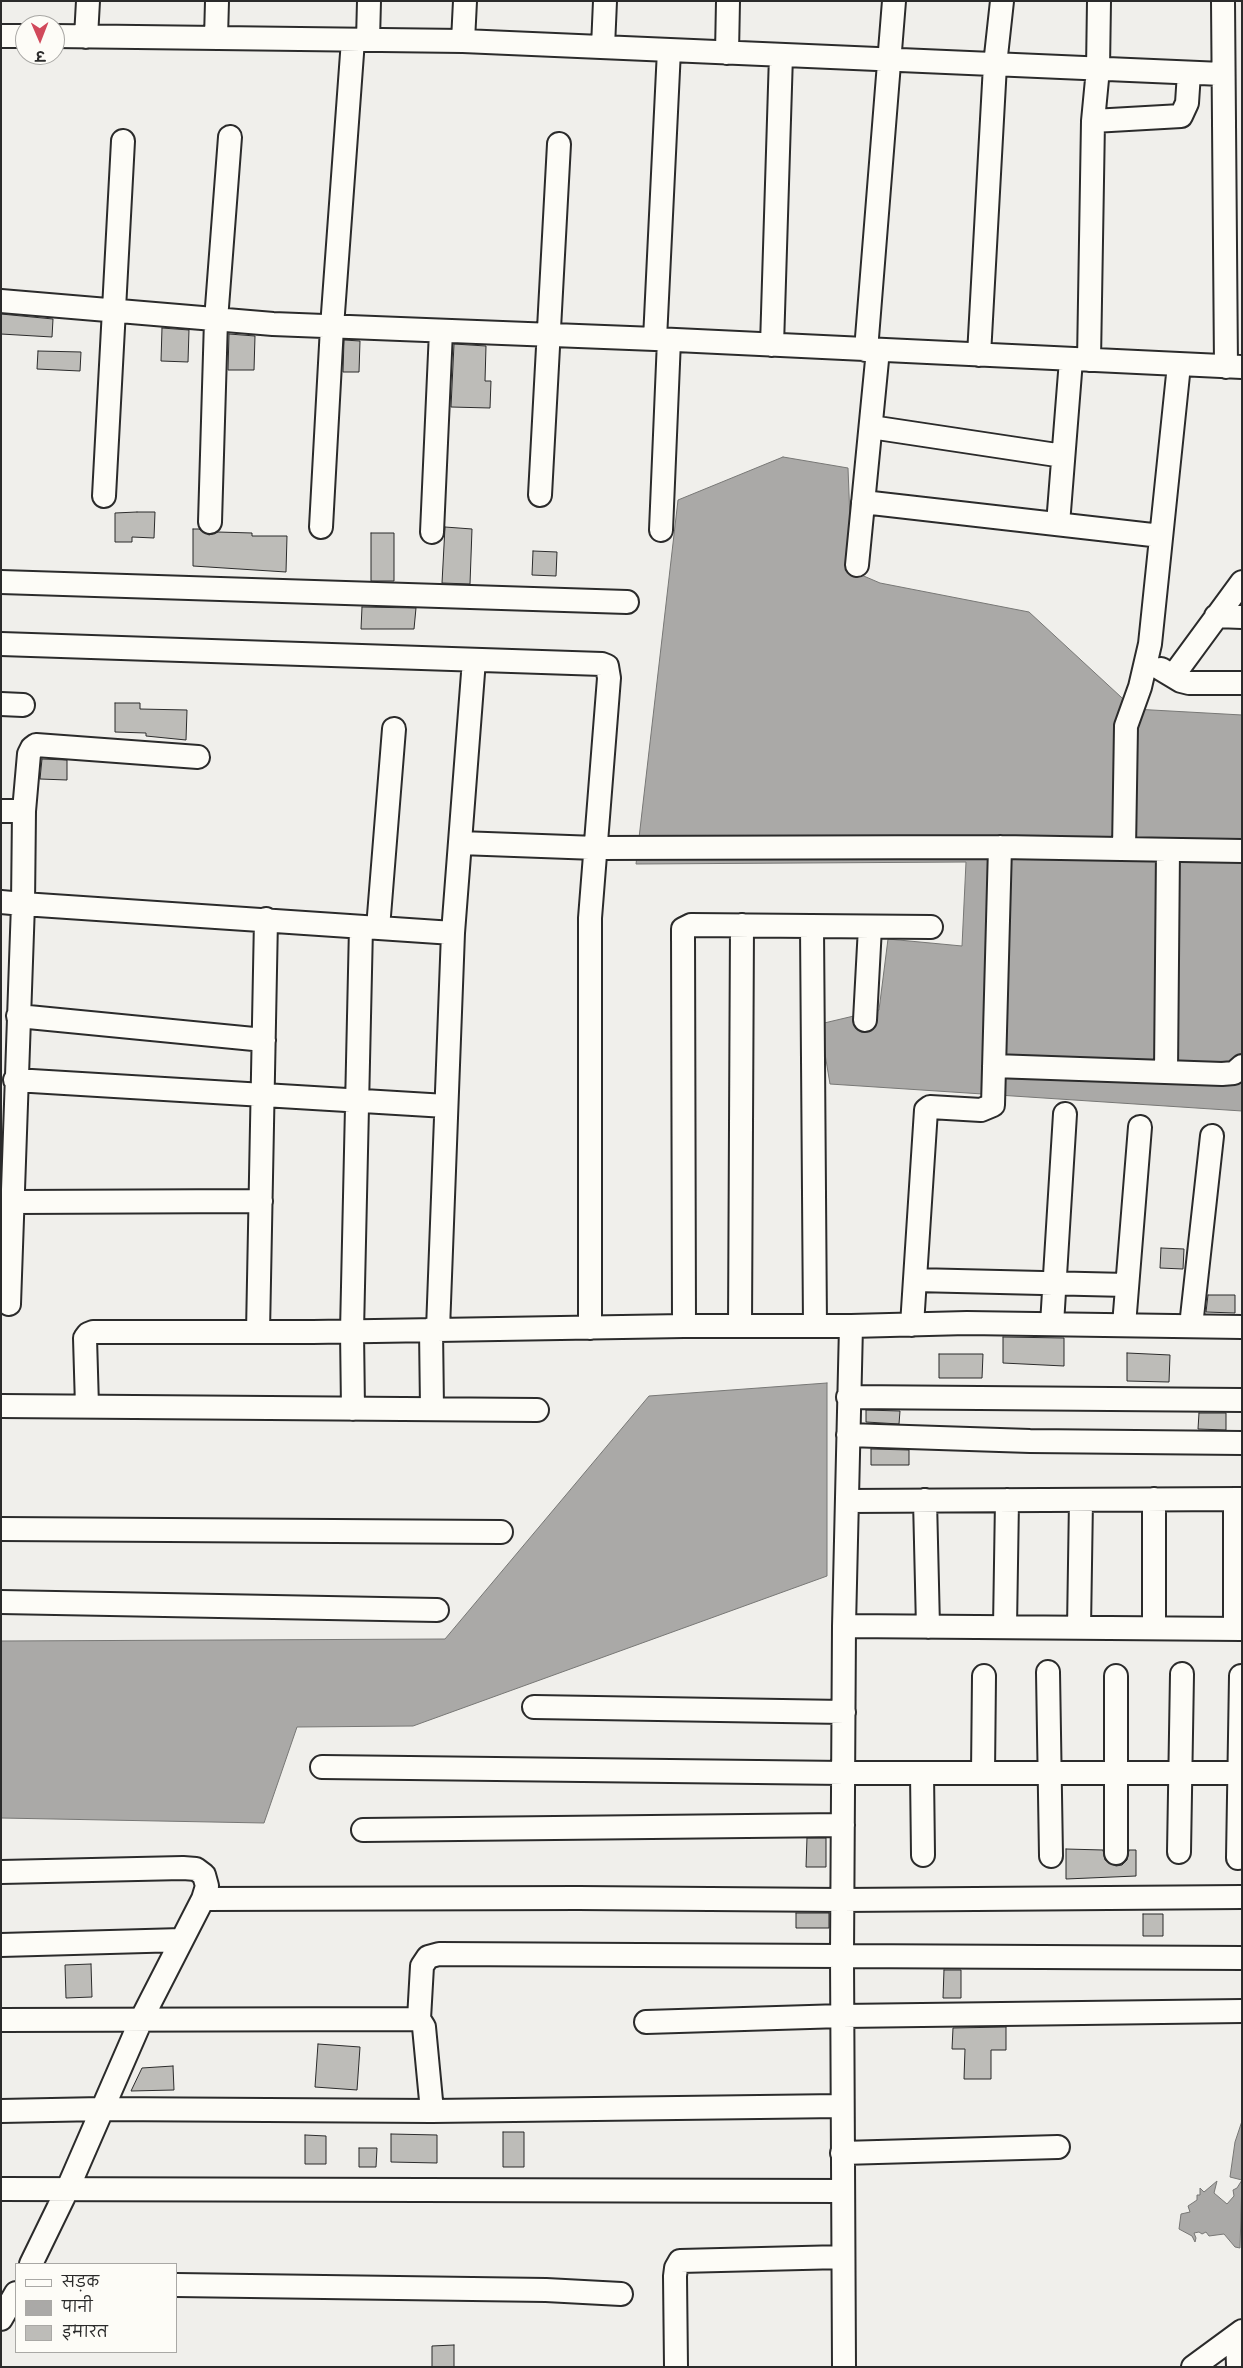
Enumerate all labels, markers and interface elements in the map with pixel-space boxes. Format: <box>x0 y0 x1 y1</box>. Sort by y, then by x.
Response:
north arrow <box>15 15 65 65</box>
text: उ <box>35 44 45 65</box>
legend <box>15 2263 178 2353</box>
text: सड़क <box>62 2272 99 2294</box>
text: पानी <box>62 2297 93 2319</box>
text: इमारत <box>62 2322 108 2344</box>

